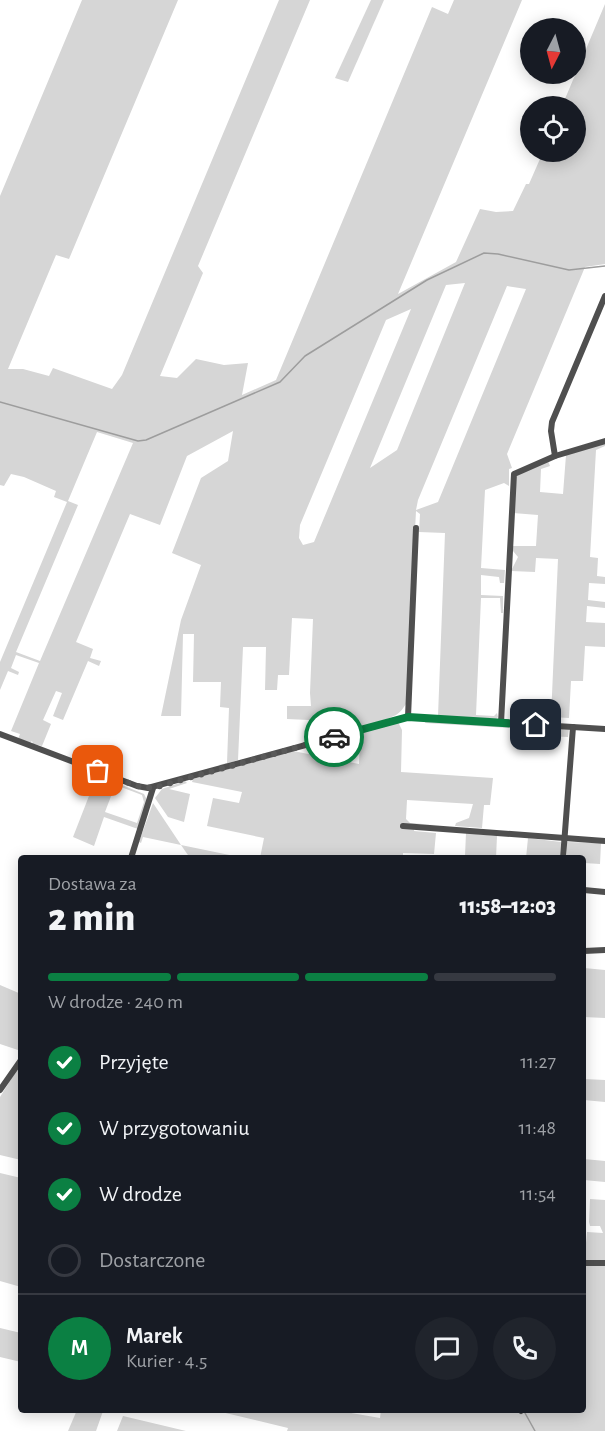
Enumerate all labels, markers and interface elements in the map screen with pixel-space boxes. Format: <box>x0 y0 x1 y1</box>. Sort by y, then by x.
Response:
north arrow <box>520 18 586 84</box>
map controls <box>520 18 586 162</box>
button: locate <box>520 96 586 162</box>
pin <box>510 699 561 750</box>
courier <box>304 707 364 767</box>
icon: home <box>519 708 552 741</box>
icon: car <box>318 721 351 754</box>
pin <box>72 745 123 796</box>
icon: bag <box>81 754 114 787</box>
text: Dostawa za <box>48 874 137 894</box>
text: 11:58–12:03 <box>459 895 556 917</box>
text: 2 min <box>48 899 135 938</box>
text: W drodze · 240 m <box>48 992 183 1012</box>
icon: check <box>48 1046 81 1079</box>
text: Przyjęte <box>99 1051 169 1073</box>
text: 11:27 <box>520 1052 556 1072</box>
icon: check <box>48 1112 81 1145</box>
text: W przygotowaniu <box>99 1117 249 1139</box>
text: 11:48 <box>519 1118 556 1138</box>
icon: check <box>48 1178 81 1211</box>
text: W drodze <box>99 1183 182 1205</box>
text: 11:54 <box>520 1184 556 1204</box>
text: Dostarczone <box>99 1249 206 1271</box>
button: chat <box>415 1317 478 1380</box>
button: phone <box>493 1317 556 1380</box>
text: Marek <box>126 1325 183 1347</box>
text: M <box>71 1337 88 1359</box>
text: Kurier · 4.5 <box>126 1351 207 1371</box>

